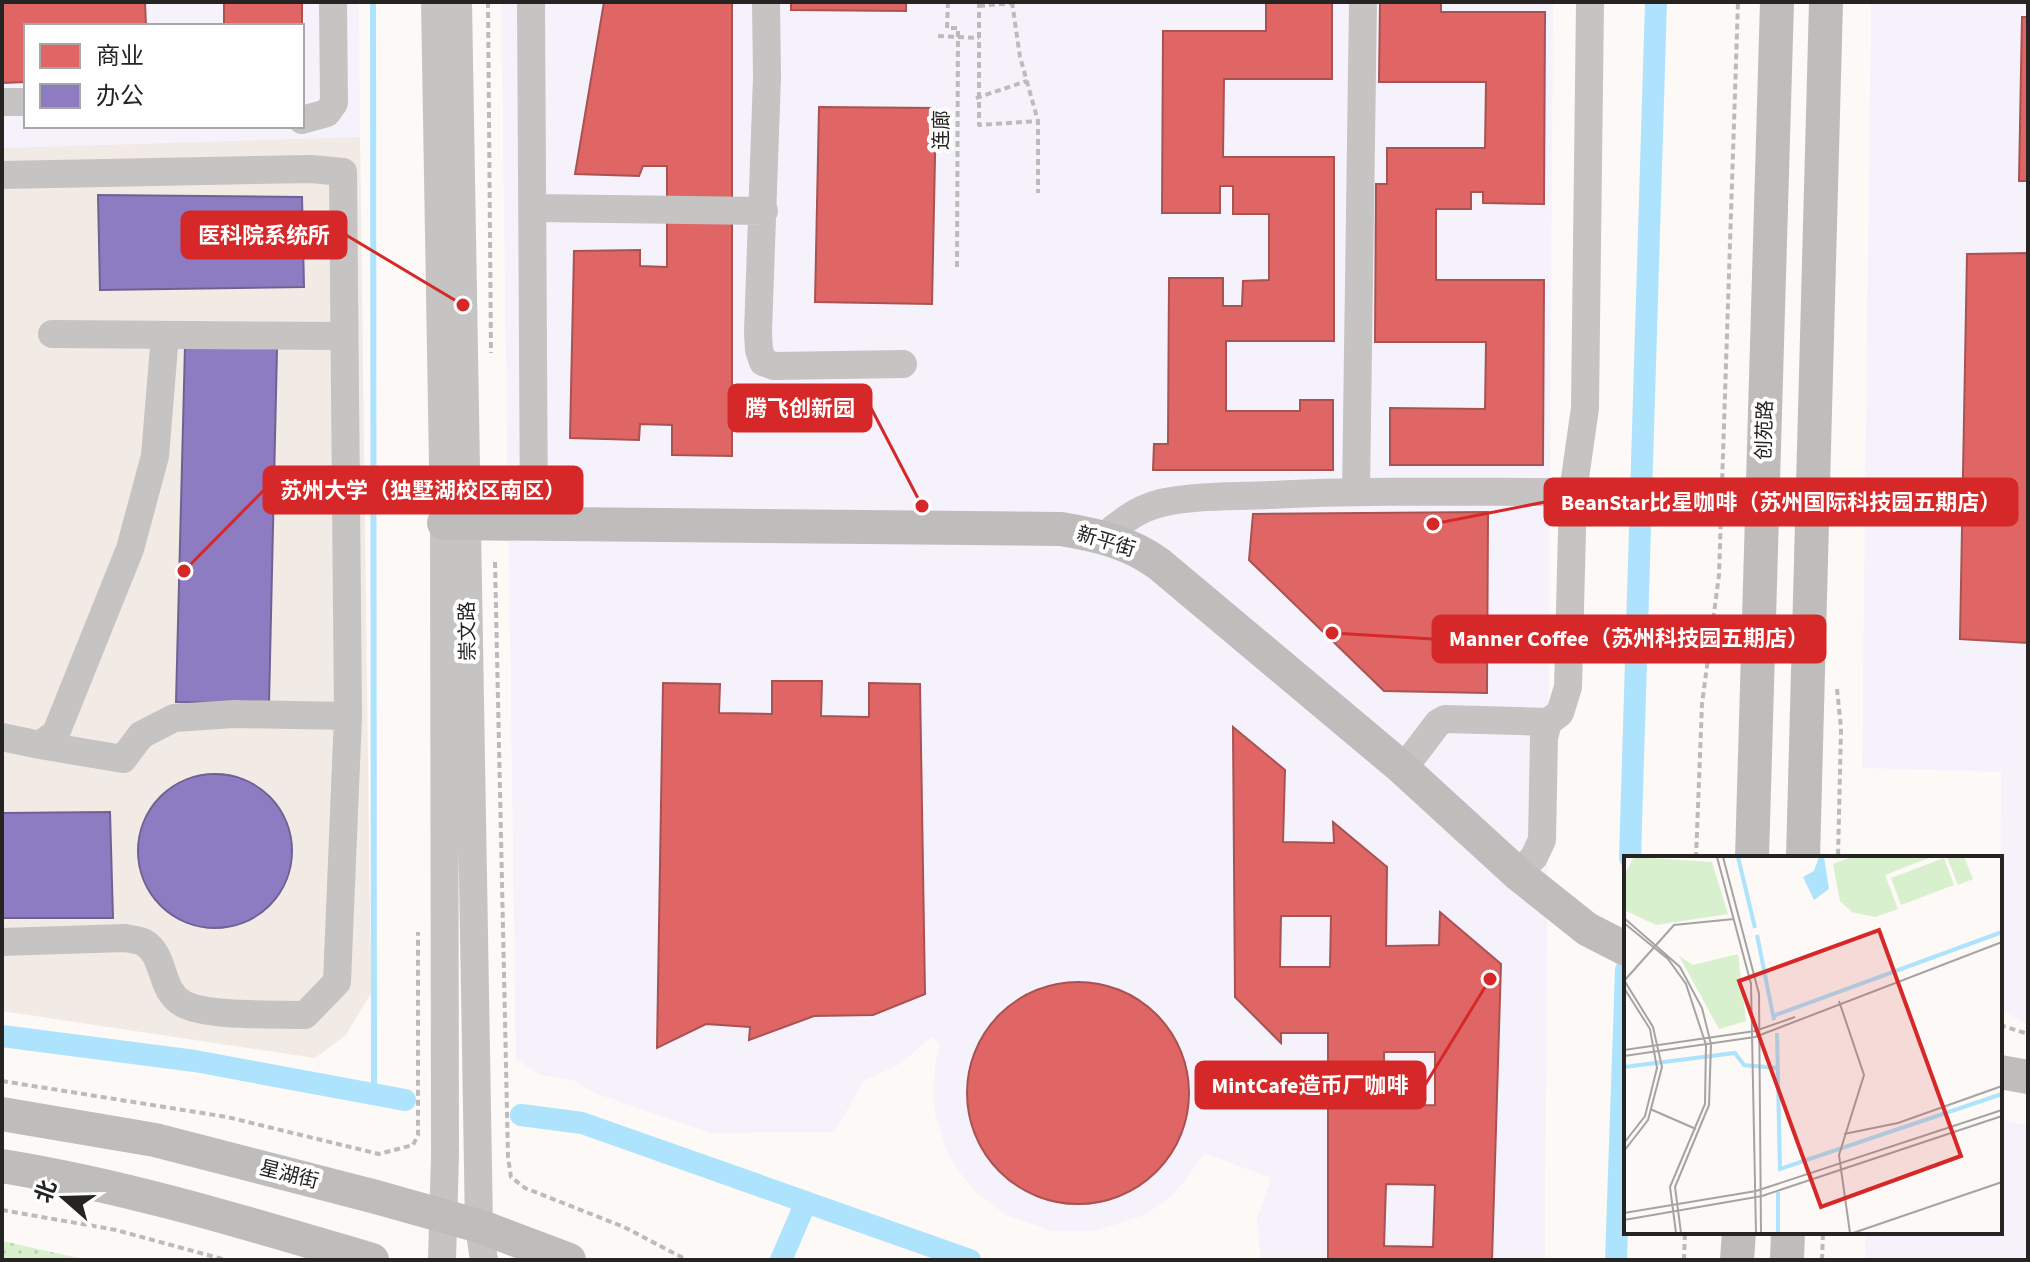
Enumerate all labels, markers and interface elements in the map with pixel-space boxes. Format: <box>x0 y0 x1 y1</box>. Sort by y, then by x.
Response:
legend <box>24 24 304 128</box>
text: 商业 <box>96 39 144 74</box>
text: 办公 <box>96 79 144 114</box>
street label: 连廊 <box>928 110 956 150</box>
callout: 医科院系统所 <box>182 212 346 258</box>
text: 医科院系统所 <box>198 220 330 252</box>
callout: 腾飞创新园 <box>729 385 871 431</box>
text: 腾飞创新园 <box>745 393 855 425</box>
street label: 创苑路 <box>1750 400 1780 460</box>
callout: 苏州大学（独墅湖校区南区） <box>264 467 582 513</box>
text: 苏州大学（独墅湖校区南区） <box>280 475 566 507</box>
callout: BeanStar比星咖啡（苏州国际科技园五期店） <box>1545 479 2017 525</box>
text: BeanStar比星咖啡（苏州国际科技园五期店） <box>1561 487 2001 519</box>
street label: 新平街 <box>1073 520 1139 564</box>
street label: 崇文路 <box>453 601 483 661</box>
callout: Manner Coffee（苏州科技园五期店） <box>1433 616 1825 662</box>
text: Manner Coffee（苏州科技园五期店） <box>1449 623 1809 655</box>
inset map <box>1624 856 2002 1234</box>
callout: MintCafe造币厂咖啡 <box>1196 1062 1425 1108</box>
text: MintCafe造币厂咖啡 <box>1212 1070 1408 1102</box>
street label: 星湖街 <box>257 1154 321 1196</box>
north arrow <box>24 1158 104 1238</box>
text: 北 <box>27 1176 65 1207</box>

